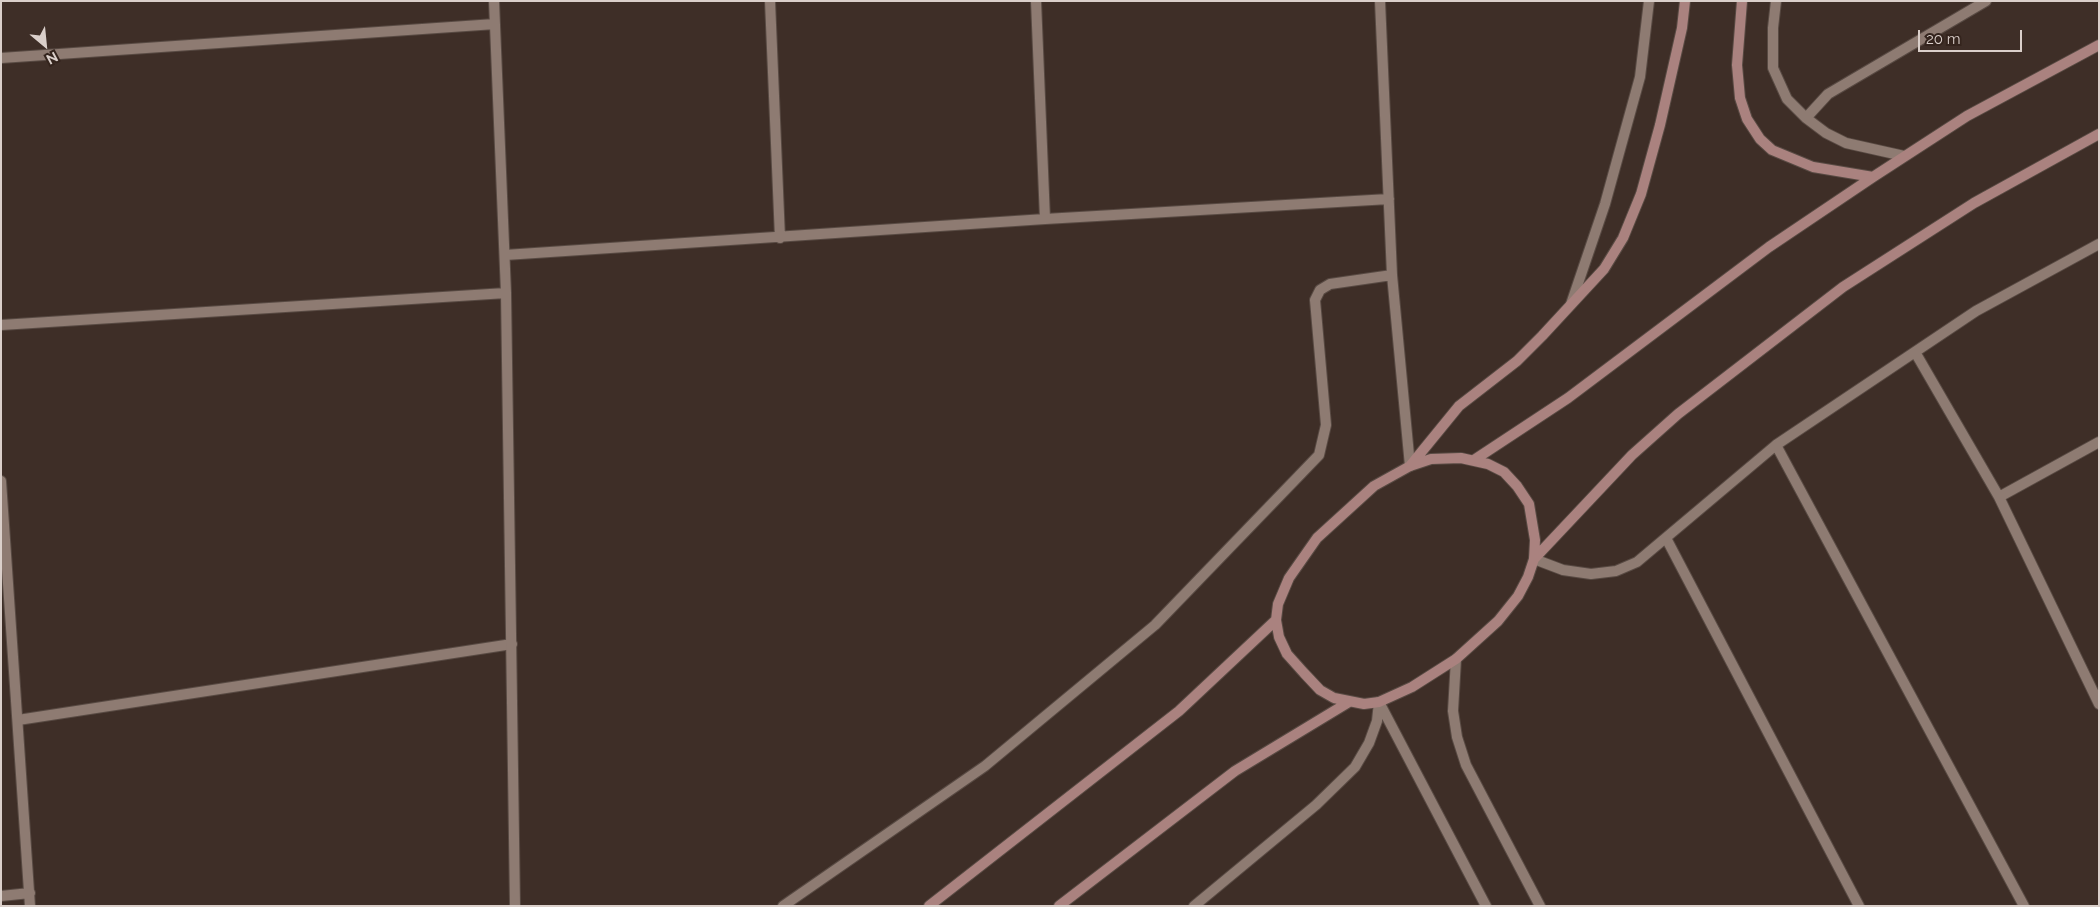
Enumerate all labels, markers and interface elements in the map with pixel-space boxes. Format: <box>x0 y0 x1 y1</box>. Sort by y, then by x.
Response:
north arrow <box>20 20 70 70</box>
scale bar <box>1920 20 2024 52</box>
text: 20 m <box>1926 30 1961 48</box>
text: N <box>44 49 61 68</box>

